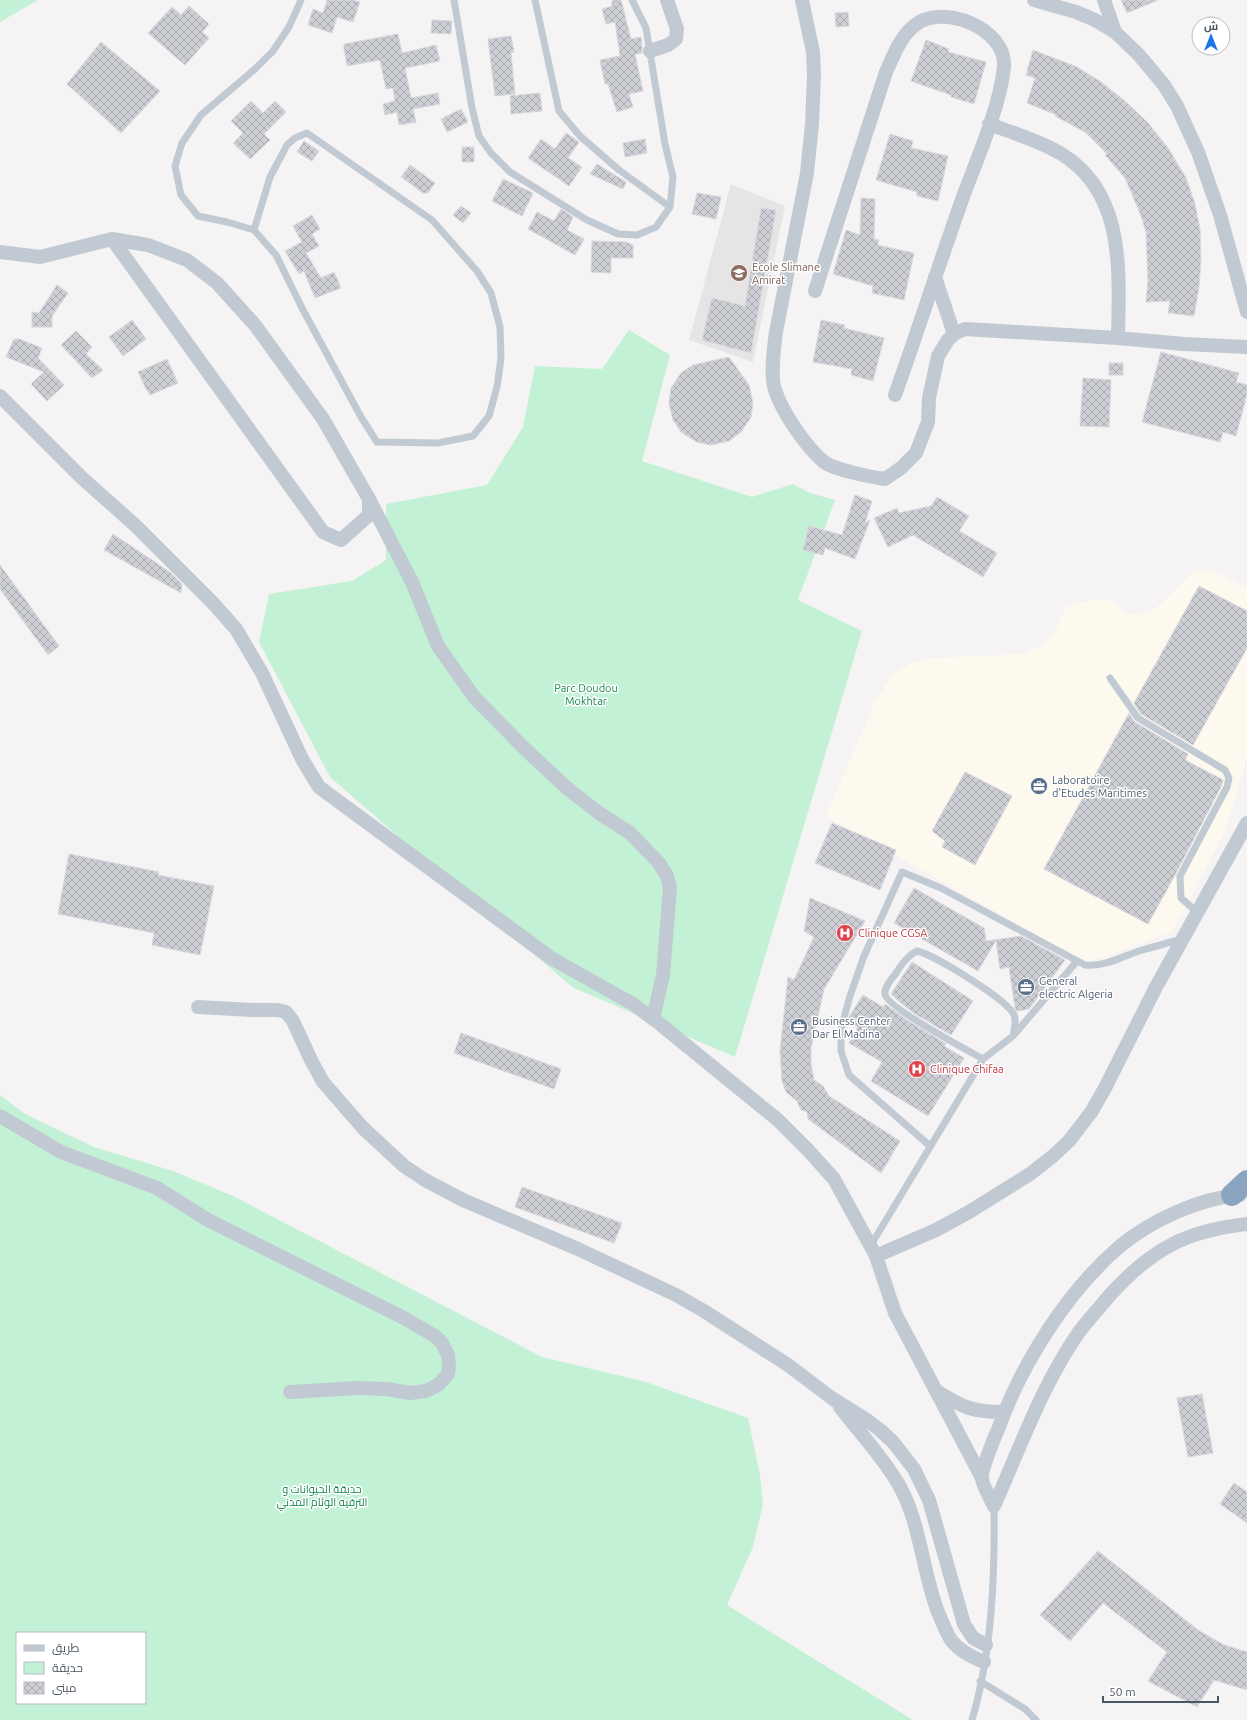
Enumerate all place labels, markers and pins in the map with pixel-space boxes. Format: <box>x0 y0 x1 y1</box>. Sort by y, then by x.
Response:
place label: Ecole Slimane Amirat <box>752 261 820 286</box>
school or university icon: Ecole Slimane Amirat <box>729 263 749 283</box>
place label: Laboratoire d'Etudes Maritimes <box>1052 774 1147 799</box>
office icon: Laboratoire d'Etudes Maritimes <box>1029 776 1049 796</box>
hospital icon: Clinique CGSA <box>835 923 855 943</box>
place label: Clinique CGSA <box>858 927 928 939</box>
place label: General electric Algeria <box>1039 975 1113 1000</box>
office icon: General electric Algeria <box>1016 977 1036 997</box>
place label: Business Center Dar El Madina <box>812 1015 892 1040</box>
office icon: Business Center Dar El Madina <box>789 1017 809 1037</box>
hospital icon: Clinique Chifaa <box>907 1059 927 1079</box>
place label: Clinique Chifaa <box>930 1063 1004 1075</box>

